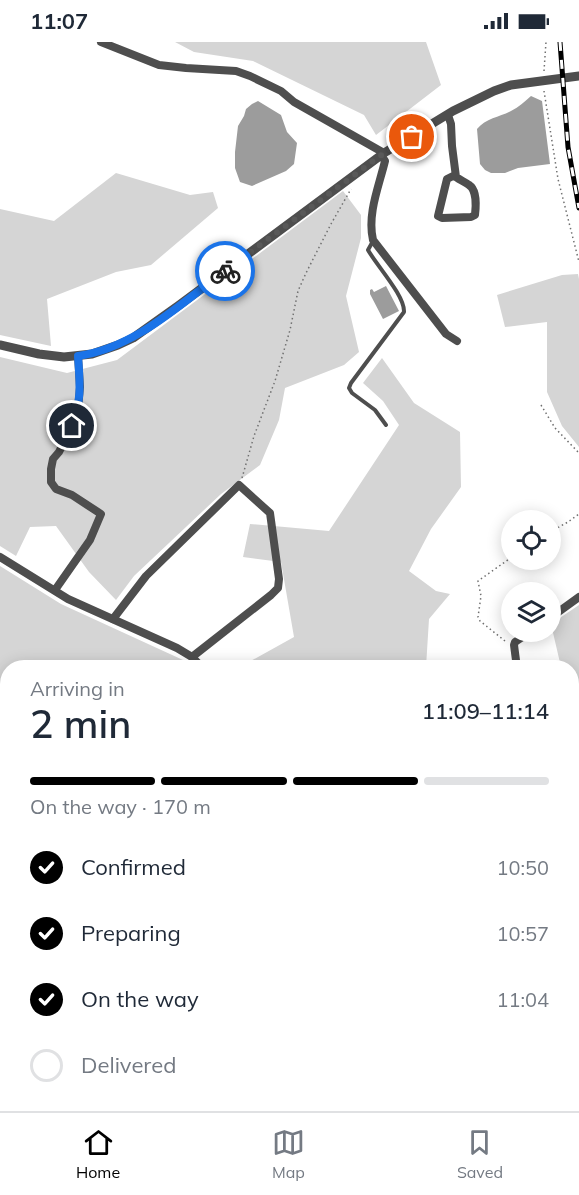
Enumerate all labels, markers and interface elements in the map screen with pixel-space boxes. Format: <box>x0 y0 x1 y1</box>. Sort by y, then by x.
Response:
text: 11:07 <box>30 7 88 35</box>
pin <box>386 111 437 162</box>
icon: bag <box>395 120 428 153</box>
courier <box>195 241 255 301</box>
icon: bike <box>209 255 242 288</box>
pin <box>46 400 97 451</box>
icon: home <box>55 409 88 442</box>
map controls <box>501 510 561 642</box>
button: locate <box>501 510 561 570</box>
button: layers <box>501 582 561 642</box>
text: Arriving in <box>30 676 125 701</box>
text: 11:09–11:14 <box>422 697 549 725</box>
text: 2 min <box>30 699 131 748</box>
text: On the way · 170 m <box>30 794 211 819</box>
icon: check <box>30 851 63 884</box>
text: Confirmed <box>81 853 186 881</box>
text: 10:50 <box>496 855 549 880</box>
icon: check <box>30 917 63 950</box>
text: Preparing <box>81 919 181 947</box>
text: 10:57 <box>496 921 549 946</box>
icon: check <box>30 983 63 1016</box>
text: On the way <box>81 985 199 1013</box>
text: 11:04 <box>496 987 549 1012</box>
text: Delivered <box>81 1051 176 1079</box>
tab: Home <box>76 1126 120 1182</box>
tab: Map <box>272 1126 305 1182</box>
tab: Saved <box>457 1126 503 1182</box>

